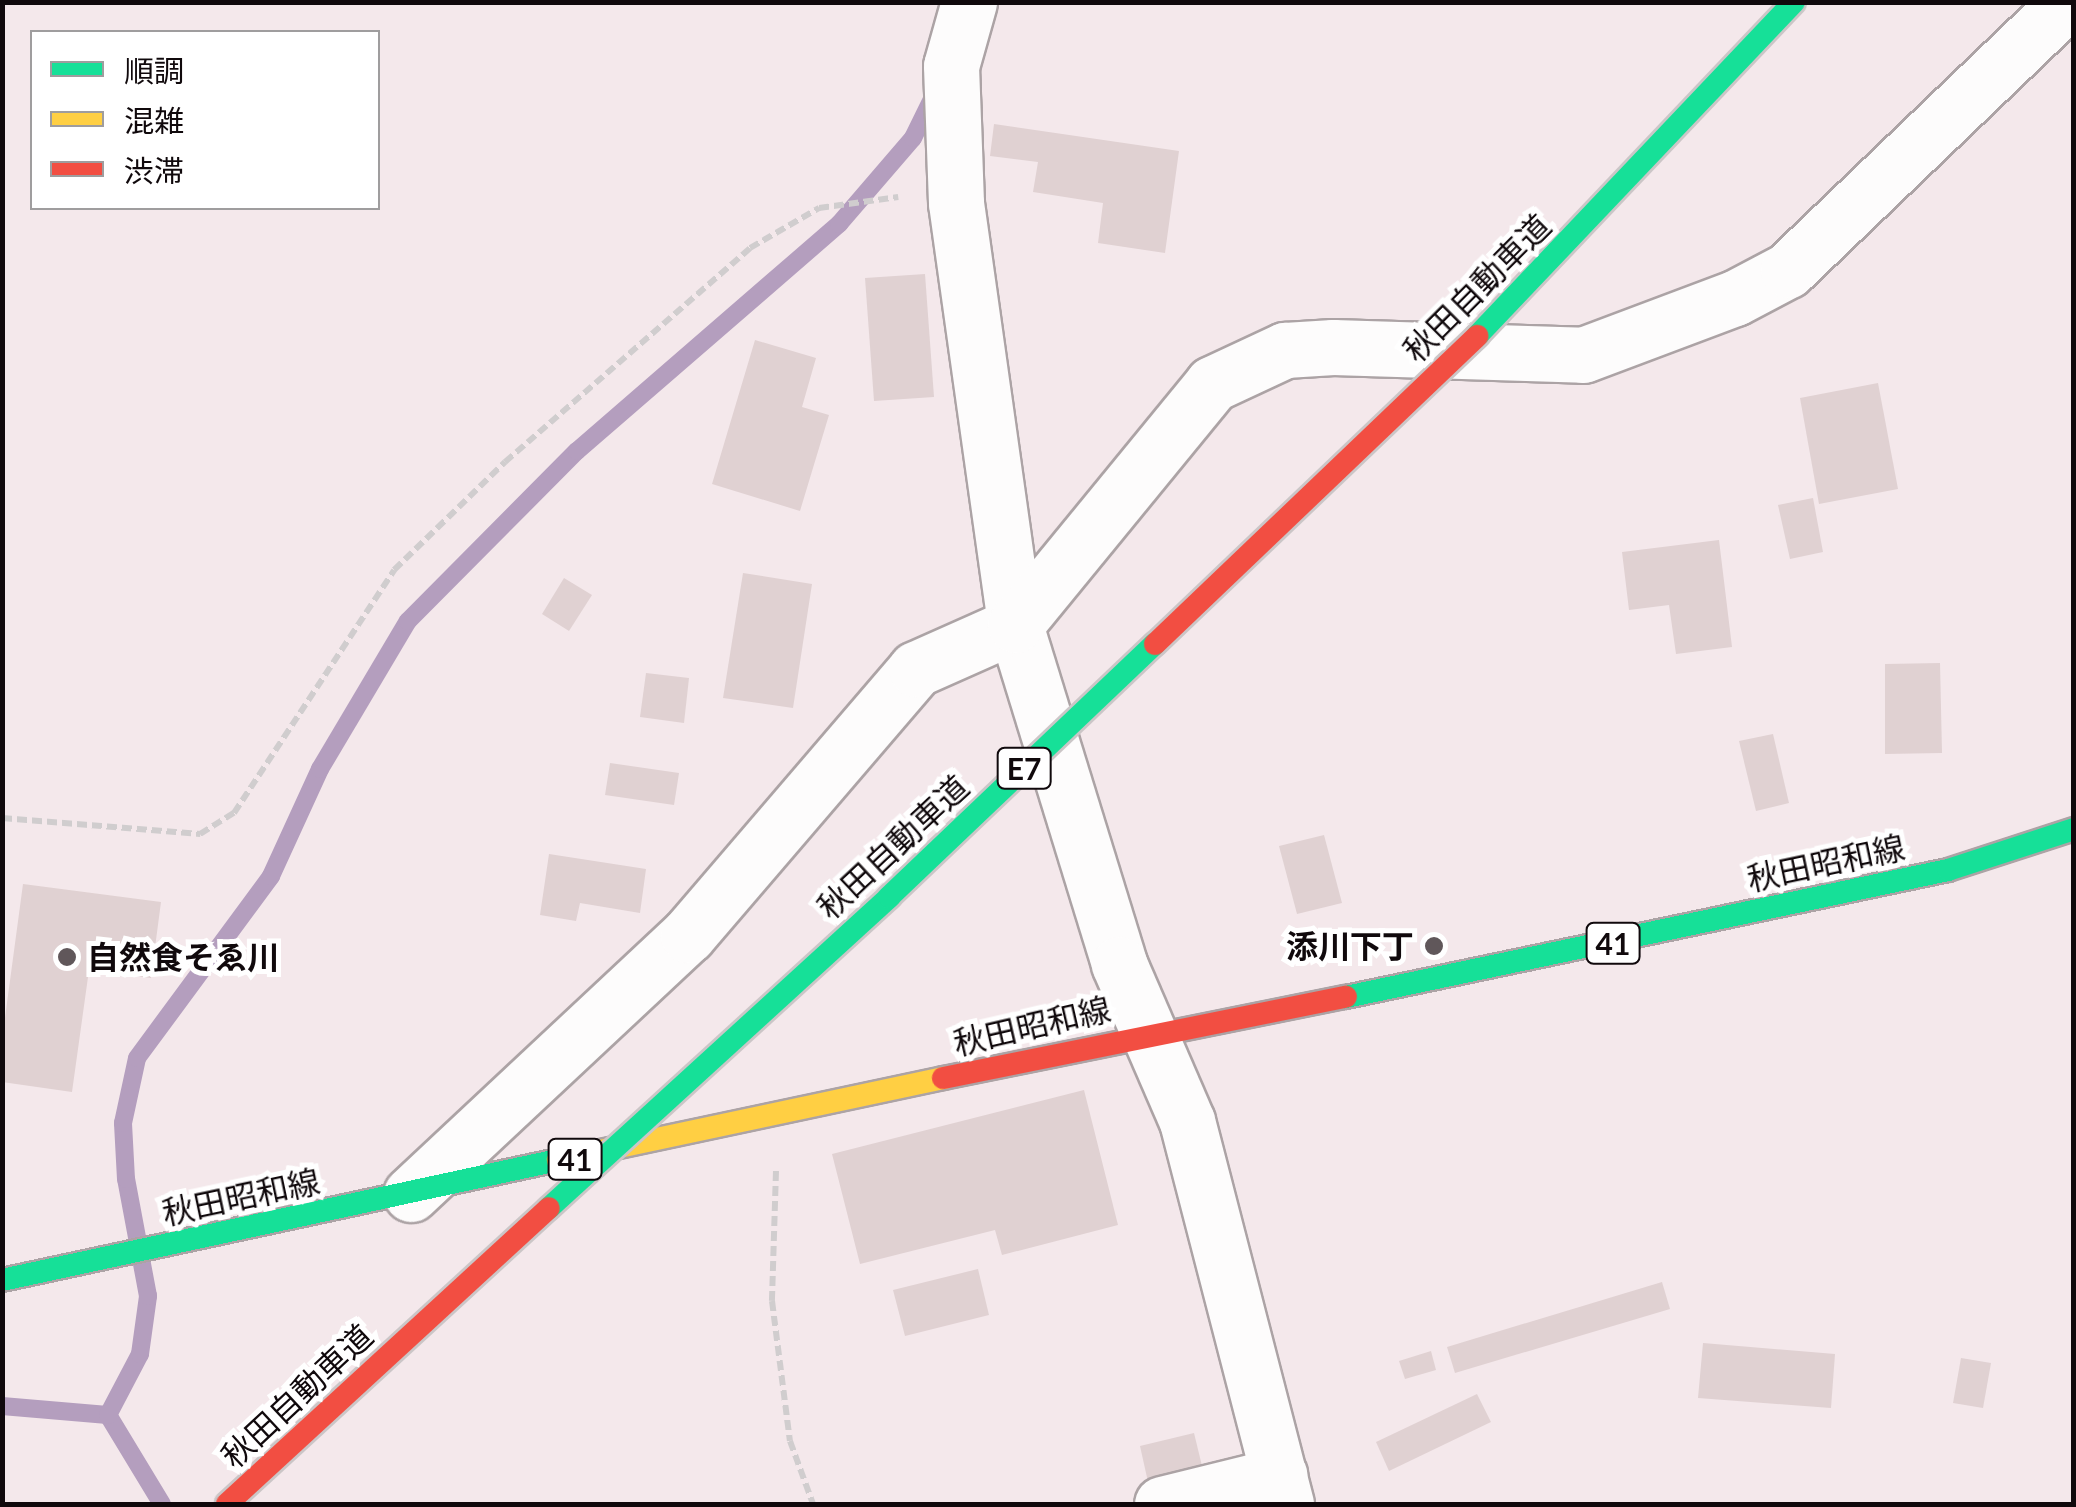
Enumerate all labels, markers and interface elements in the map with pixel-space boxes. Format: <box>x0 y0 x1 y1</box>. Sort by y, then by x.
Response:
legend <box>30 30 380 210</box>
text: 順調 <box>124 52 184 88</box>
text: 混雑 <box>124 102 184 138</box>
text: 渋滞 <box>124 152 184 188</box>
street label: 秋田自動車道 <box>1396 207 1558 369</box>
road number: E7 <box>996 743 1052 793</box>
street label: 秋田自動車道 <box>810 767 976 927</box>
street label: 秋田昭和線 <box>1744 828 1908 898</box>
road number: 41 <box>1586 918 1640 968</box>
place label: 添川下丁 <box>1286 927 1414 965</box>
marker: 添川下丁 <box>1423 935 1445 957</box>
place label: 自然食そゑ川 <box>87 938 279 976</box>
marker: 自然食そゑ川 <box>56 946 78 968</box>
street label: 秋田昭和線 <box>950 989 1114 1063</box>
road number: 41 <box>548 1134 602 1184</box>
street label: 秋田昭和線 <box>159 1162 323 1232</box>
street label: 秋田自動車道 <box>214 1316 380 1476</box>

